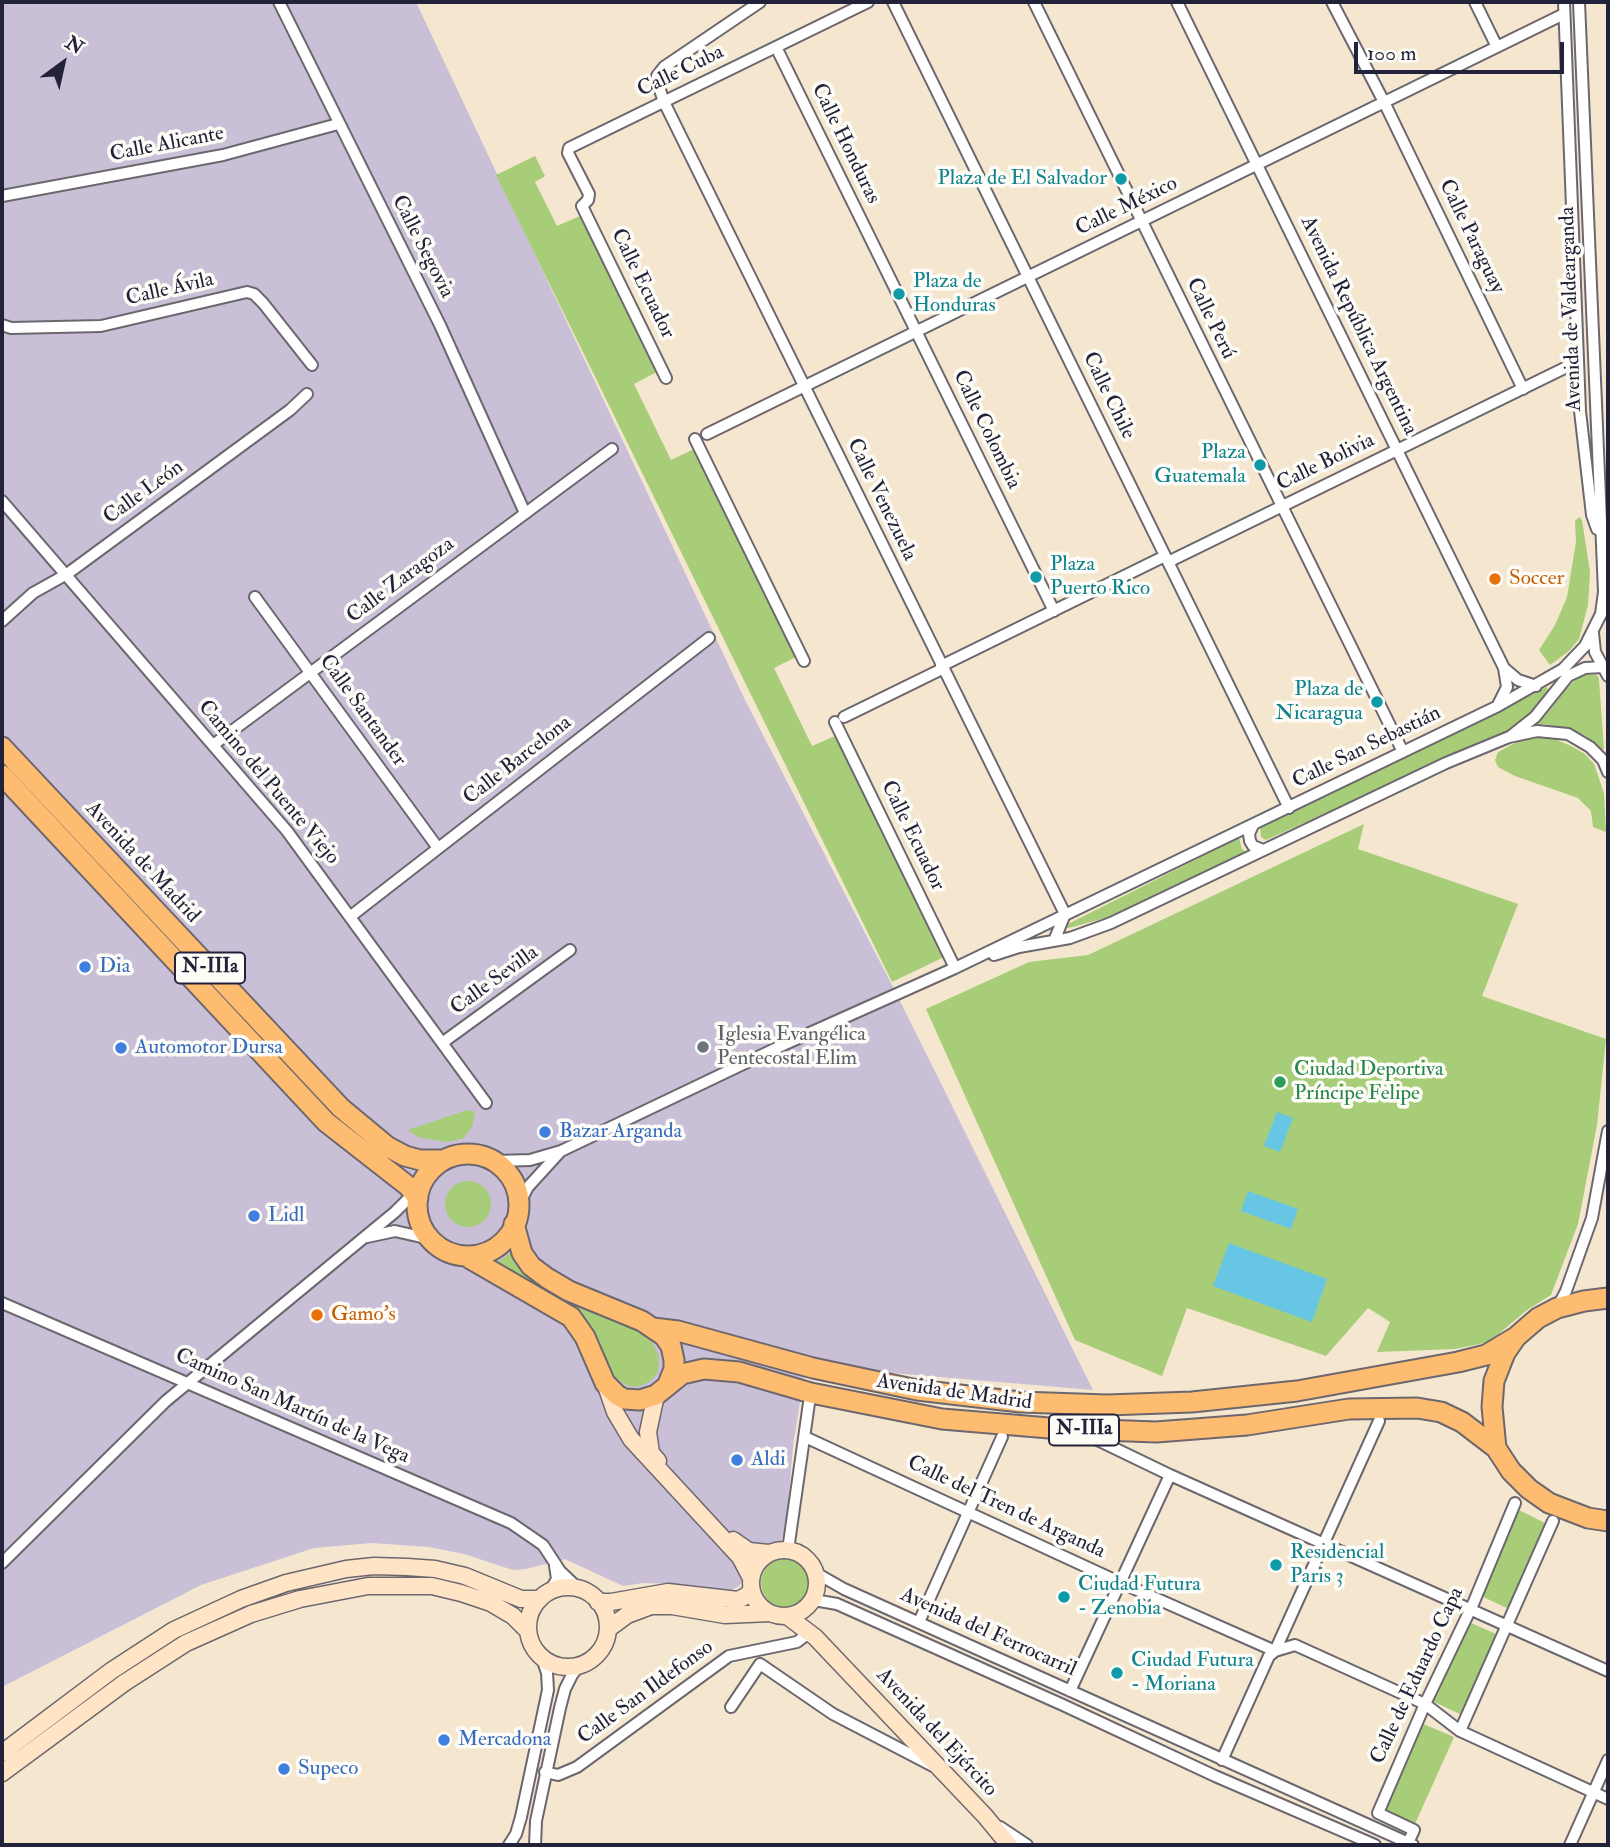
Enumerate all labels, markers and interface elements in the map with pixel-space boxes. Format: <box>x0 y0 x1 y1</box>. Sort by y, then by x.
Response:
north arrow <box>28 28 98 98</box>
scale bar <box>1358 28 1568 72</box>
text: N <box>61 31 88 60</box>
street label: Calle Cuba <box>634 40 728 104</box>
text: 100 m <box>1367 40 1417 67</box>
street label: Calle Honduras <box>805 80 885 208</box>
street label: Calle Alicante <box>108 122 226 168</box>
place label: Plaza de El Salvador <box>938 166 1107 192</box>
marker: Plaza de El Salvador <box>1113 171 1129 187</box>
street label: Calle México <box>1072 172 1182 242</box>
street label: Calle Paraguay <box>1433 176 1509 298</box>
street label: Calle Segovia <box>385 191 459 303</box>
street label: Avenida de Valdearganda <box>1556 206 1588 412</box>
street label: Avenida República Argentina <box>1294 212 1422 440</box>
street label: Calle Ecuador <box>605 225 679 343</box>
street label: Calle Ávila <box>124 268 216 312</box>
place label: Plaza de Honduras <box>913 269 996 319</box>
street label: Calle Perú <box>1180 274 1240 364</box>
marker: Plaza de Honduras <box>891 286 907 302</box>
street label: Calle Chile <box>1076 348 1140 444</box>
street label: Calle Colombia <box>946 366 1026 494</box>
street label: Calle Bolivia <box>1273 428 1379 498</box>
street label: Calle Venezuela <box>840 435 922 565</box>
place label: Plaza Guatemala <box>1154 440 1246 490</box>
street label: Calle León <box>99 456 189 530</box>
marker: Plaza Guatemala <box>1252 457 1268 473</box>
street label: Calle Zaragoza <box>342 532 460 630</box>
place label: Plaza Puerto Rico <box>1050 552 1150 602</box>
place label: Soccer <box>1509 566 1564 592</box>
marker: Plaza Puerto Rico <box>1028 569 1044 585</box>
marker: Soccer <box>1487 571 1503 587</box>
street label: Calle Santander <box>313 650 411 772</box>
place label: Plaza de Nicaragua <box>1275 677 1363 727</box>
marker: Plaza de Nicaragua <box>1369 694 1385 710</box>
street label: Camino del Puente Viejo <box>192 696 344 870</box>
street label: Calle San Sebastián <box>1289 701 1445 795</box>
street label: Calle Barcelona <box>459 711 577 811</box>
street label: Calle Ecuador <box>875 777 949 895</box>
street label: Avenida de Madrid <box>79 797 205 929</box>
street label: Calle Sevilla <box>446 941 544 1021</box>
road number: N-IIIa <box>175 952 245 984</box>
place label: Dia <box>99 954 130 980</box>
marker: Dia <box>77 959 93 975</box>
place label: Iglesia Evangélica Pentecostal Elim <box>717 1022 866 1072</box>
place label: Automotor Dursa <box>135 1035 283 1061</box>
marker: Iglesia Evangélica Pentecostal Elim <box>695 1039 711 1055</box>
marker: Automotor Dursa <box>113 1040 129 1056</box>
place label: Ciudad Deportiva Príncipe Felipe <box>1294 1057 1444 1107</box>
marker: Ciudad Deportiva Príncipe Felipe <box>1272 1074 1288 1090</box>
place label: Bazar Arganda <box>559 1119 682 1145</box>
marker: Bazar Arganda <box>537 1124 553 1140</box>
place label: Lidl <box>268 1203 304 1229</box>
marker: Lidl <box>246 1208 262 1224</box>
place label: Gamo's <box>331 1302 396 1328</box>
marker: Gamo's <box>309 1307 325 1323</box>
street label: Camino San Martín de la Vega <box>171 1344 413 1470</box>
street label: Avenida de Madrid <box>875 1370 1033 1416</box>
road number: N-IIIa <box>1049 1414 1119 1446</box>
place label: Aldi <box>751 1447 786 1473</box>
street label: Calle del Tren de Arganda <box>903 1451 1109 1565</box>
marker: Aldi <box>729 1452 745 1468</box>
place label: Residencial Paris 3 <box>1290 1540 1384 1590</box>
marker: Residencial Paris 3 <box>1268 1557 1284 1573</box>
place label: Ciudad Futura - Zenobia <box>1078 1572 1201 1622</box>
street label: Avenida del Ferrocarril <box>896 1583 1080 1683</box>
street label: Calle de Eduardo Capa <box>1366 1584 1470 1768</box>
marker: Ciudad Futura - Zenobia <box>1056 1589 1072 1605</box>
street label: Calle San Ildefonso <box>573 1635 719 1751</box>
place label: Ciudad Futura - Moriana <box>1131 1648 1254 1698</box>
street label: Avenida del Ejército <box>870 1664 1002 1802</box>
marker: Ciudad Futura - Moriana <box>1109 1665 1125 1681</box>
place label: Mercadona <box>458 1727 551 1753</box>
marker: Mercadona <box>436 1732 452 1748</box>
place label: Supeco <box>298 1756 358 1782</box>
marker: Supeco <box>276 1761 292 1777</box>

